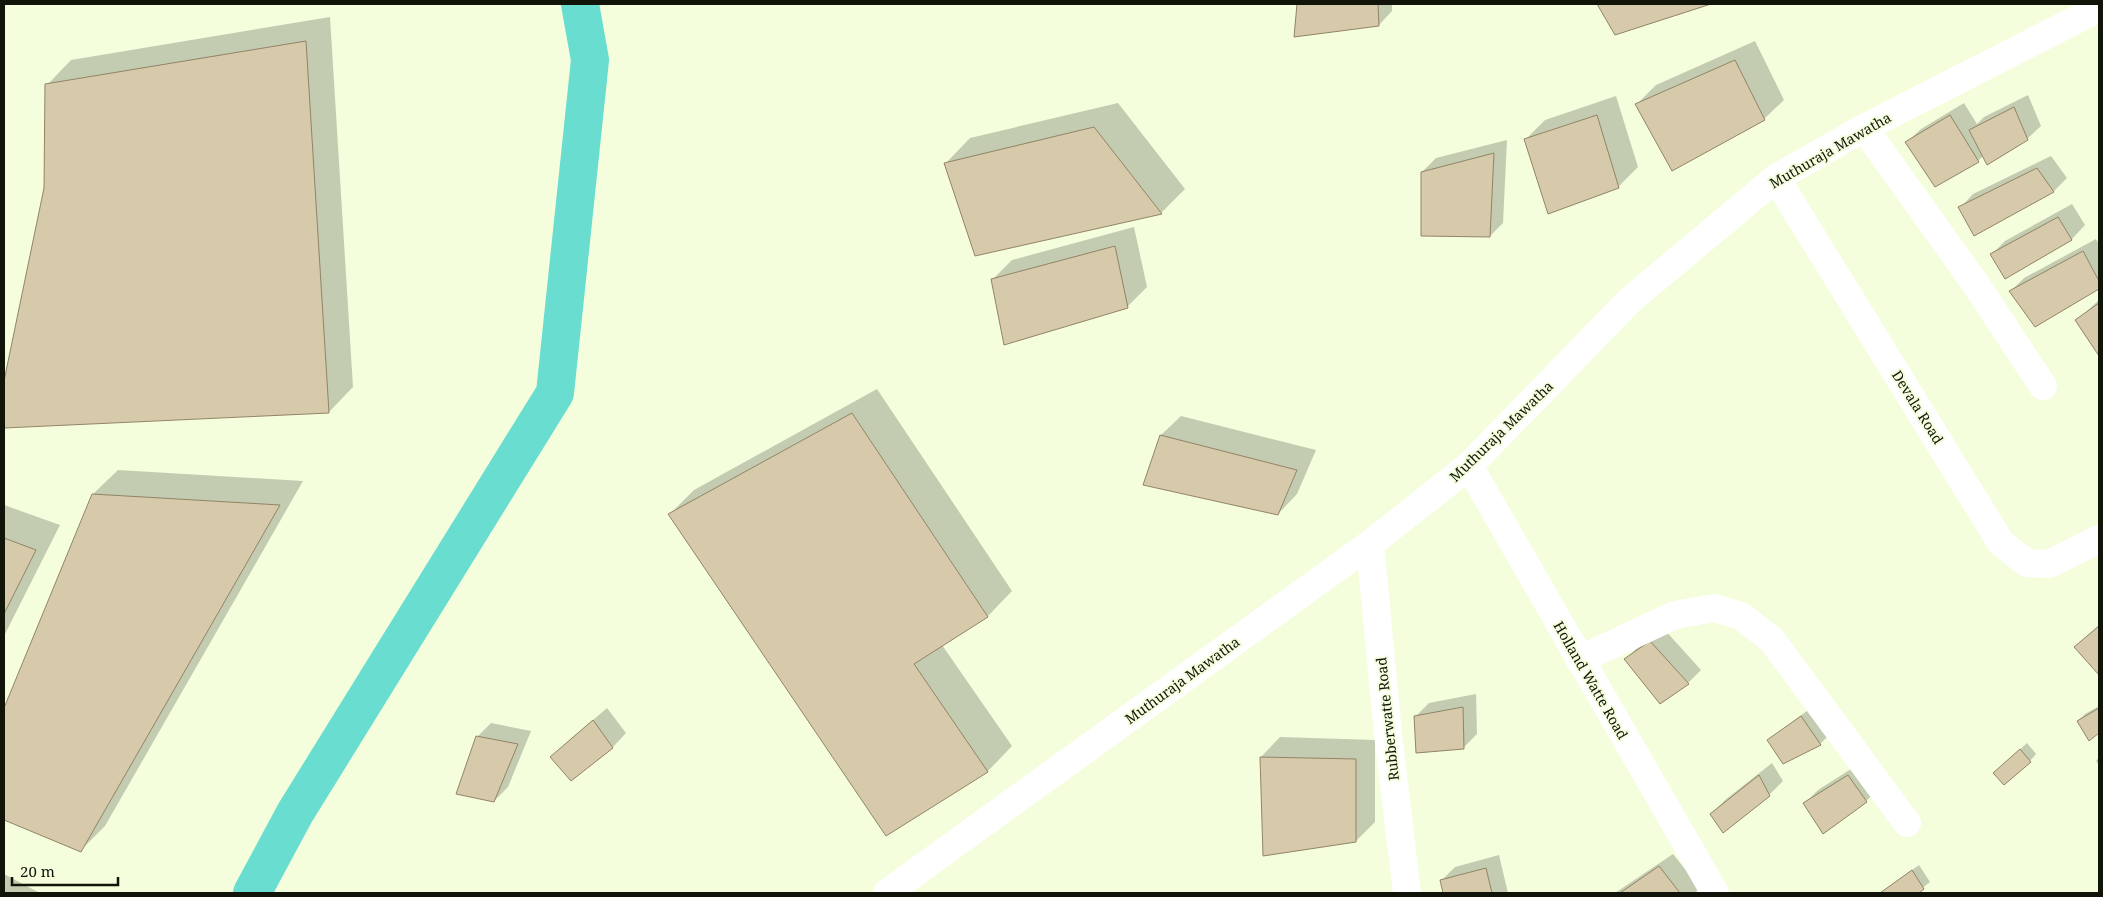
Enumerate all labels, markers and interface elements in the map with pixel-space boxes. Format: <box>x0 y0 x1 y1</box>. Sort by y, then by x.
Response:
street label: Muthuraja Mawatha <box>1766 107 1894 193</box>
street label: Devala Road <box>1888 367 1948 448</box>
street label: Muthuraja Mawatha <box>1445 376 1557 486</box>
street label: Holland Watte Road <box>1549 618 1633 743</box>
street label: Muthuraja Mawatha <box>1121 632 1243 728</box>
street label: Rubberwatte Road <box>1371 656 1403 782</box>
scale bar <box>12 854 119 886</box>
text: 20 m <box>20 861 55 881</box>

